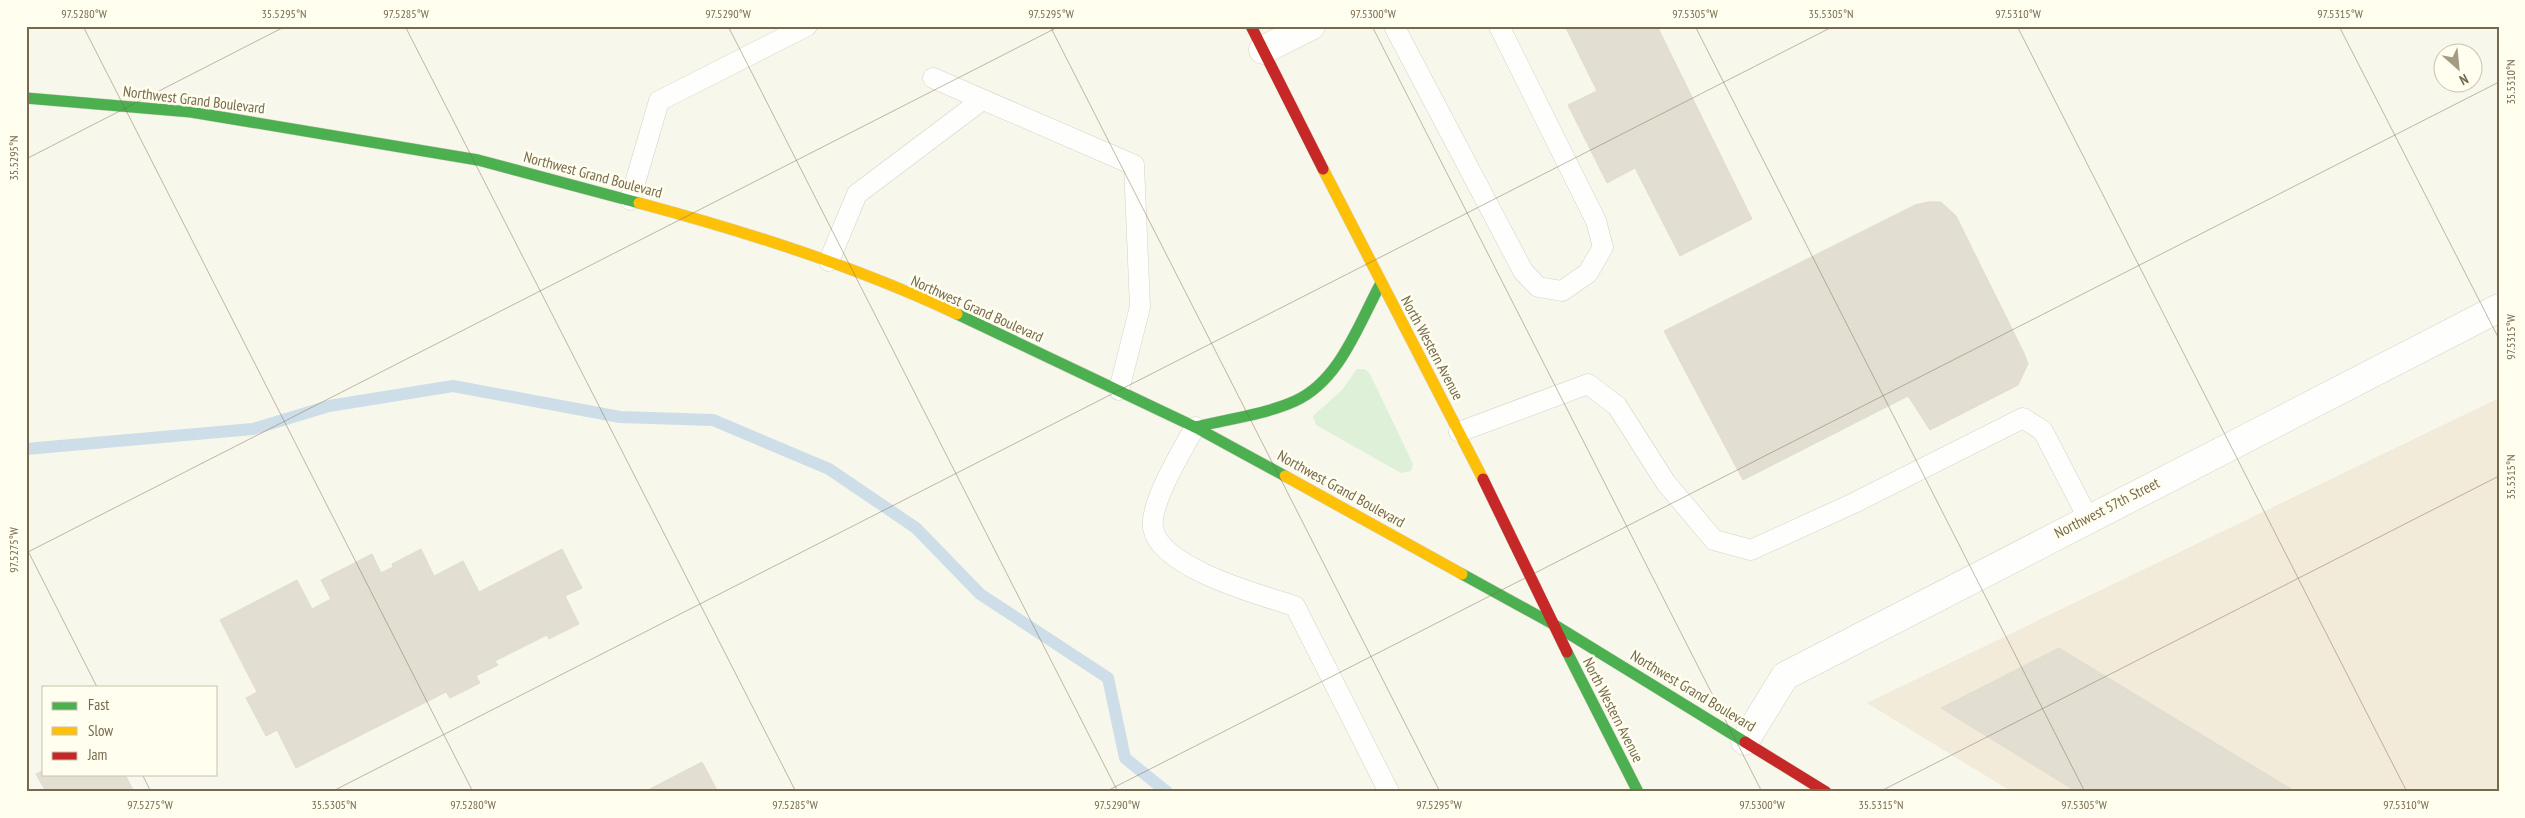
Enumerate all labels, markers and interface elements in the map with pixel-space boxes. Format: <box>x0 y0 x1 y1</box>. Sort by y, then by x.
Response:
text: 97.5280°W <box>61 6 107 21</box>
text: 35.5295°N <box>261 6 307 21</box>
text: 97.5285°W <box>383 6 429 21</box>
text: 97.5290°W <box>705 6 751 21</box>
text: 97.5295°W <box>1028 6 1074 21</box>
text: 97.5300°W <box>1350 6 1396 21</box>
text: 97.5305°W <box>1672 6 1718 21</box>
text: 35.5305°N <box>1808 6 1854 21</box>
text: 97.5310°W <box>1995 6 2041 21</box>
text: 97.5315°W <box>2317 6 2363 21</box>
north arrow <box>2432 42 2482 92</box>
text: 35.5310°N <box>2503 59 2518 105</box>
text: N <box>2456 70 2471 89</box>
street label: Northwest Grand Boulevard <box>122 81 266 118</box>
text: 35.5295°N <box>6 135 21 181</box>
street label: Northwest Grand Boulevard <box>522 147 665 202</box>
street label: Northwest Grand Boulevard <box>908 271 1046 346</box>
street label: North Western Avenue <box>1397 292 1468 403</box>
text: 97.5315°W <box>2503 314 2518 360</box>
street label: Northwest Grand Boulevard <box>1274 446 1408 531</box>
text: 35.5315°N <box>2503 454 2518 500</box>
street label: Northwest 57th Street <box>2051 473 2162 542</box>
text: 97.5275°W <box>6 527 21 573</box>
street label: Northwest Grand Boulevard <box>1627 646 1759 735</box>
street label: North Western Avenue <box>1579 654 1648 765</box>
legend <box>42 686 218 776</box>
text: Fast <box>88 695 109 714</box>
text: Slow <box>88 721 113 740</box>
text: Jam <box>87 745 107 764</box>
text: 97.5275°W <box>127 797 173 812</box>
text: 35.5305°N <box>311 797 357 812</box>
text: 97.5280°W <box>450 797 496 812</box>
text: 97.5285°W <box>772 797 818 812</box>
text: 97.5290°W <box>1094 797 1140 812</box>
text: 97.5295°W <box>1416 797 1462 812</box>
text: 97.5300°W <box>1739 797 1785 812</box>
text: 35.5315°N <box>1858 797 1904 812</box>
text: 97.5305°W <box>2061 797 2107 812</box>
text: 97.5310°W <box>2383 797 2429 812</box>

